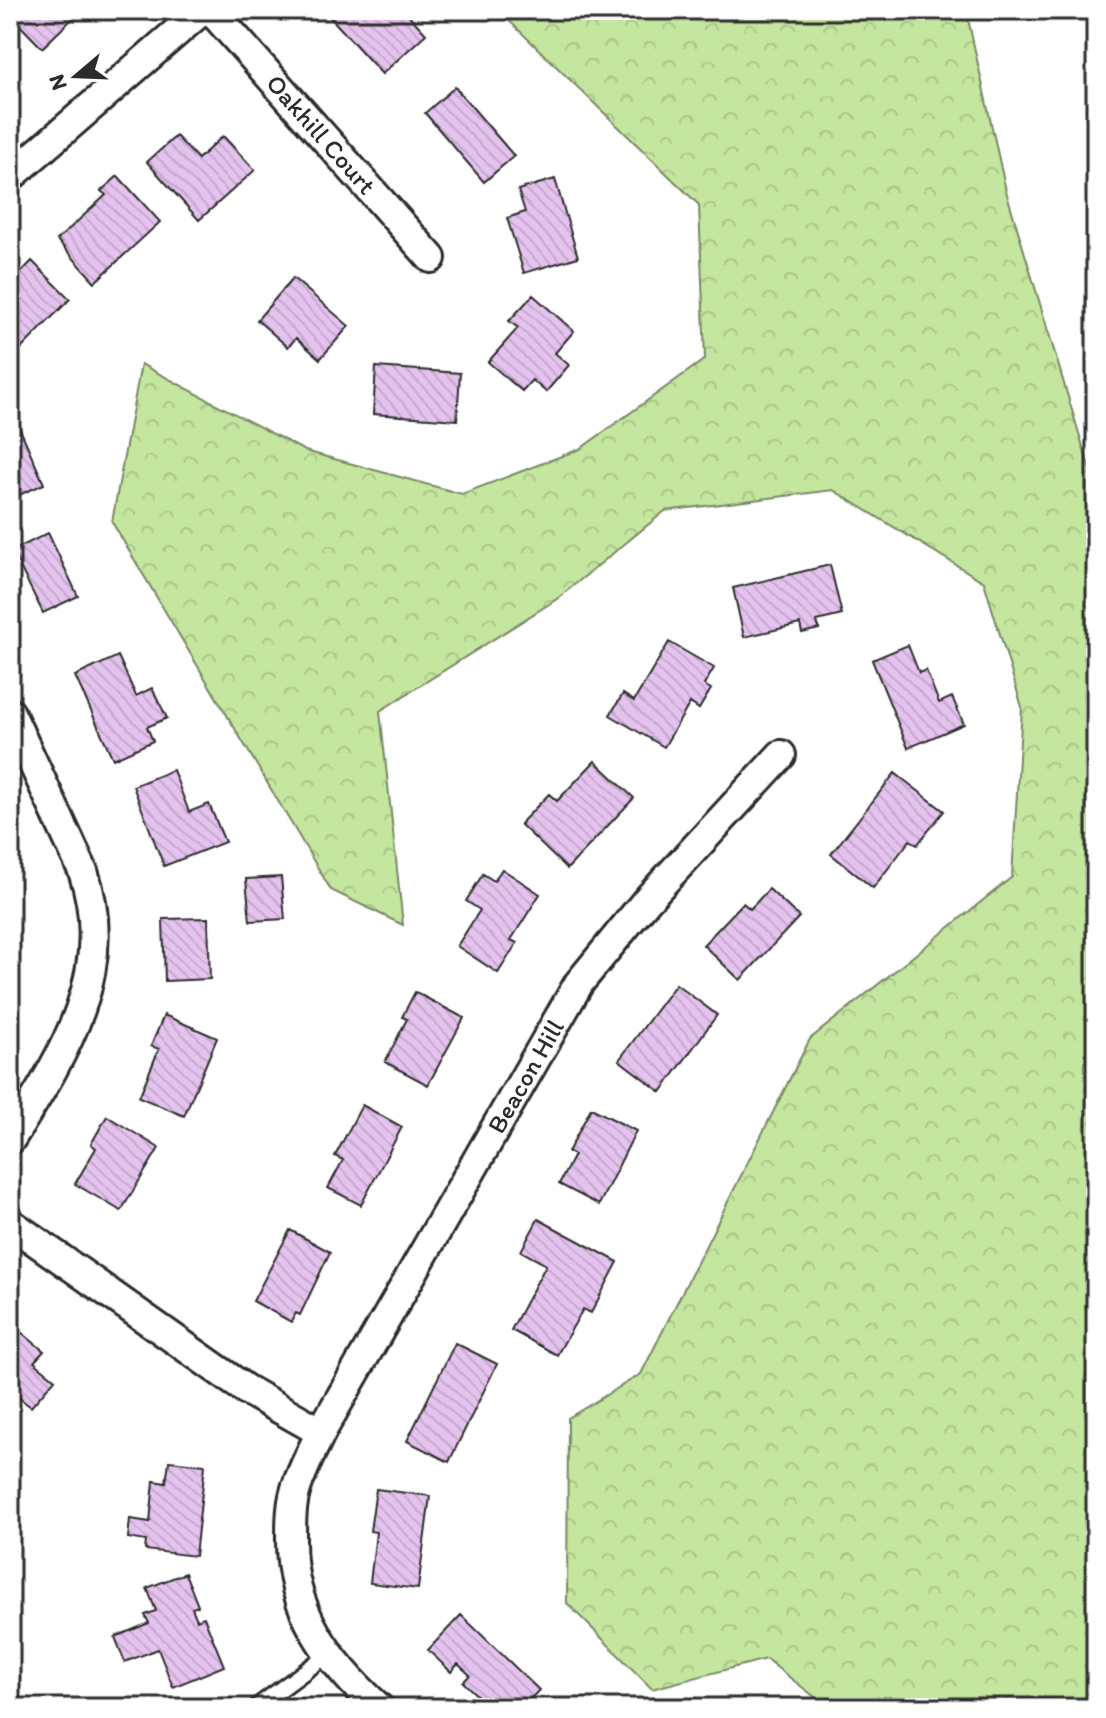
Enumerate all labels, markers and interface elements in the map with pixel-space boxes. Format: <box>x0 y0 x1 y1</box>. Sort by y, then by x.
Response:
north arrow <box>36 36 116 116</box>
street label: Oakhill Court <box>259 67 383 201</box>
text: N <box>42 71 73 94</box>
street label: Beacon Hill <box>480 1013 571 1139</box>

